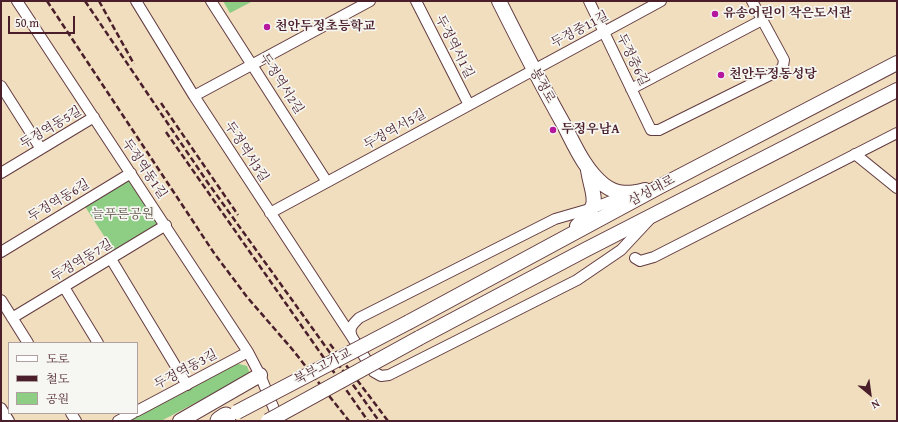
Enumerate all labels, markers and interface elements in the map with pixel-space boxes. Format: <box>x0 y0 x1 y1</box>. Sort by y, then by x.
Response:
place label: 유송어린이 작은도서관 <box>723 6 851 22</box>
scale bar <box>10 8 77 34</box>
street label: 두정중11길 <box>549 8 611 52</box>
marker: 유송어린이 작은도서관 <box>710 9 720 19</box>
street label: 두정역서1길 <box>431 13 477 81</box>
text: 50 m <box>15 14 39 31</box>
place label: 천안두정초등학교 <box>275 19 375 35</box>
marker: 천안두정초등학교 <box>262 22 272 32</box>
street label: 두정중6길 <box>613 31 651 89</box>
street label: 두정역서2길 <box>256 51 306 117</box>
street label: 봉정로 <box>526 66 558 106</box>
place label: 천안두정동성당 <box>729 67 817 83</box>
marker: 천안두정동성당 <box>716 70 726 80</box>
street label: 두정역동5길 <box>17 104 85 152</box>
street label: 두정역서5길 <box>361 106 429 154</box>
street label: 두정역서3길 <box>221 119 271 185</box>
place label: 두정우남A <box>561 122 620 138</box>
marker: 두정우남A <box>548 125 558 135</box>
street label: 두정역동1길 <box>118 136 170 202</box>
street label: 삼성대로 <box>626 172 678 210</box>
street label: 두정역동6길 <box>25 177 93 225</box>
park label: 늘푸른공원 <box>92 207 154 223</box>
street label: 두정역동7길 <box>48 237 116 285</box>
legend <box>8 342 138 414</box>
street label: 북부고가교 <box>292 345 354 389</box>
street label: 두정역동3길 <box>152 347 220 393</box>
text: 도로 <box>46 350 69 367</box>
text: 철도 <box>46 370 69 387</box>
north arrow <box>850 374 890 414</box>
text: 공원 <box>46 390 69 407</box>
text: N <box>869 396 883 413</box>

